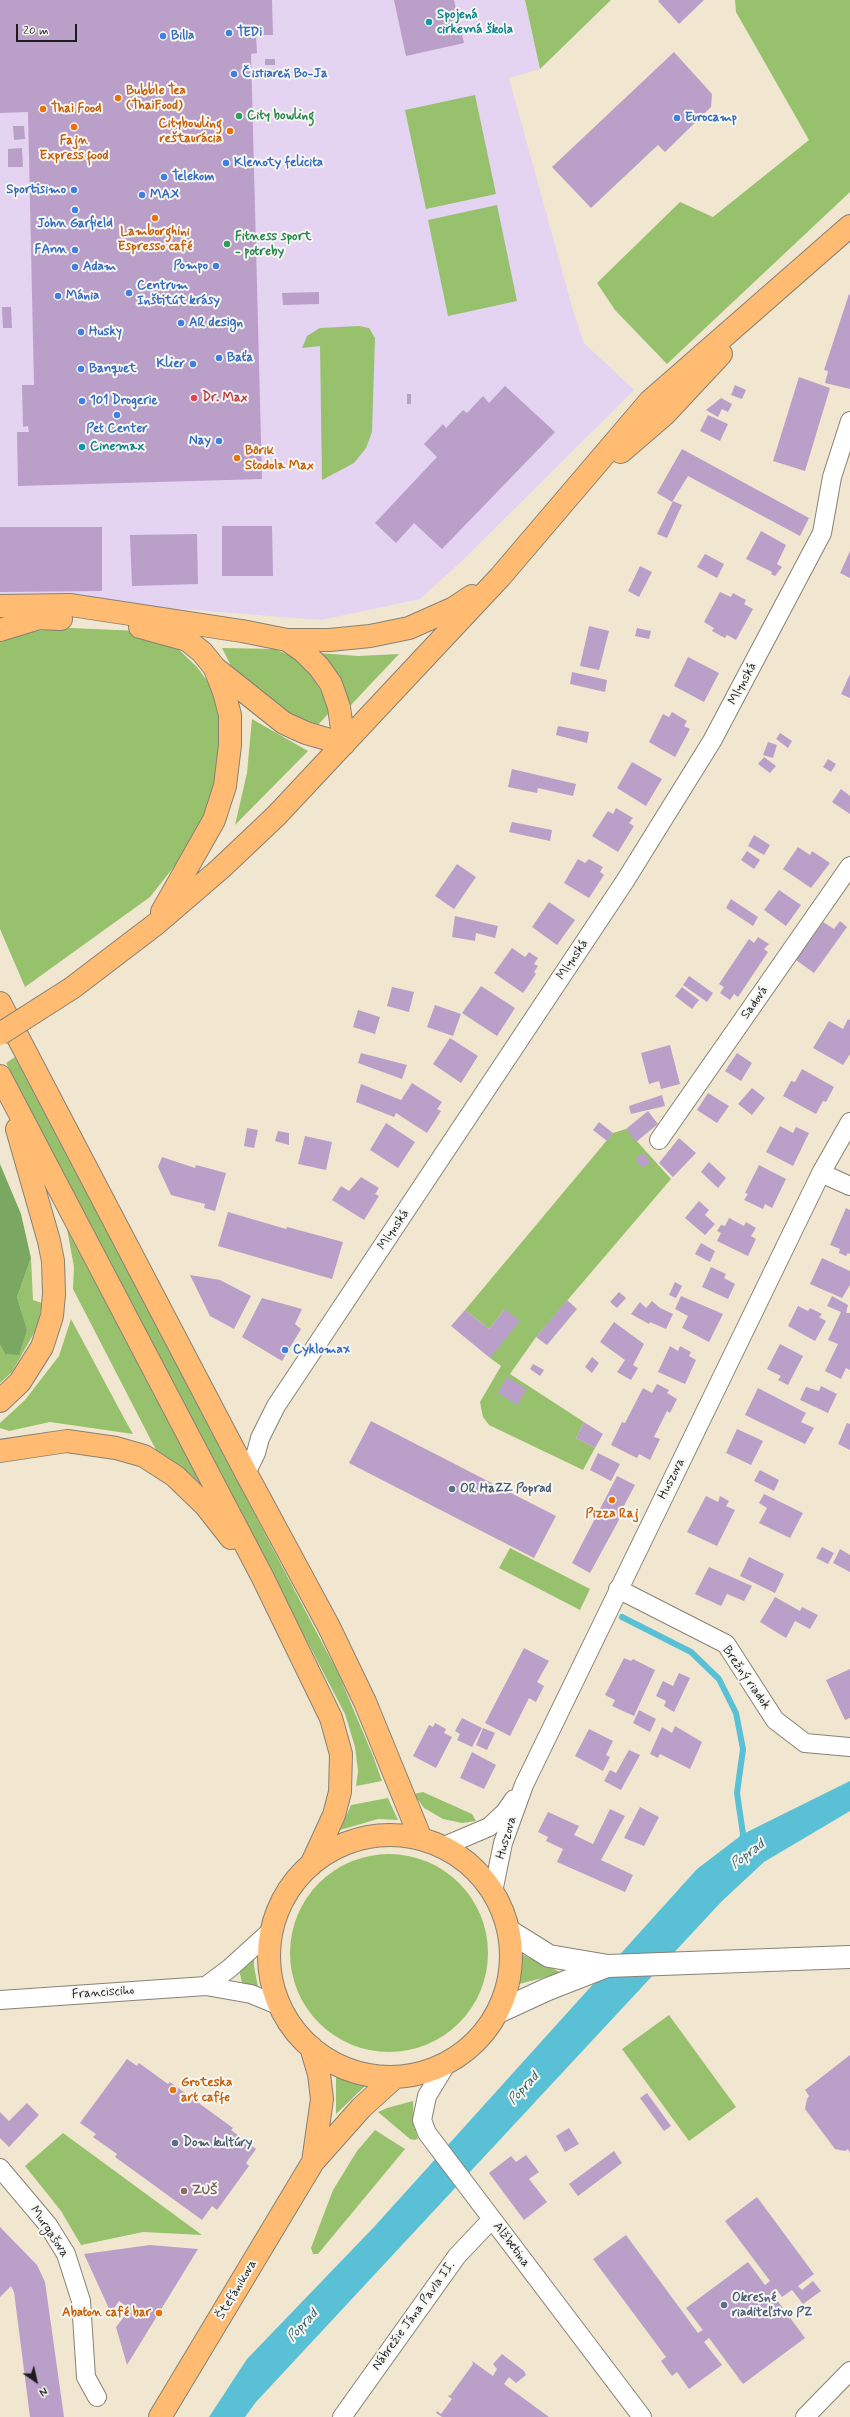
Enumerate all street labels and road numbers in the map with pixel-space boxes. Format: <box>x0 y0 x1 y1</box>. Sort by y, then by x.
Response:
street label: Mlynská <box>725 660 761 708</box>
street label: Mlynská <box>554 937 592 983</box>
street label: Sadová <box>738 983 772 1023</box>
street label: Mlynská <box>375 1207 413 1253</box>
street label: Huszova <box>655 1456 689 1502</box>
street label: Brežný riadok <box>718 1643 774 1713</box>
street label: Huszova <box>493 1815 521 1861</box>
street label: Francisciho <box>71 1983 135 2003</box>
street label: Murgašova <box>26 2203 72 2261</box>
street label: Alžbetina <box>489 2219 533 2271</box>
street label: Štefánikova <box>213 2257 261 2323</box>
street label: Nábrežie Jána Pavla II. <box>369 2258 459 2374</box>

